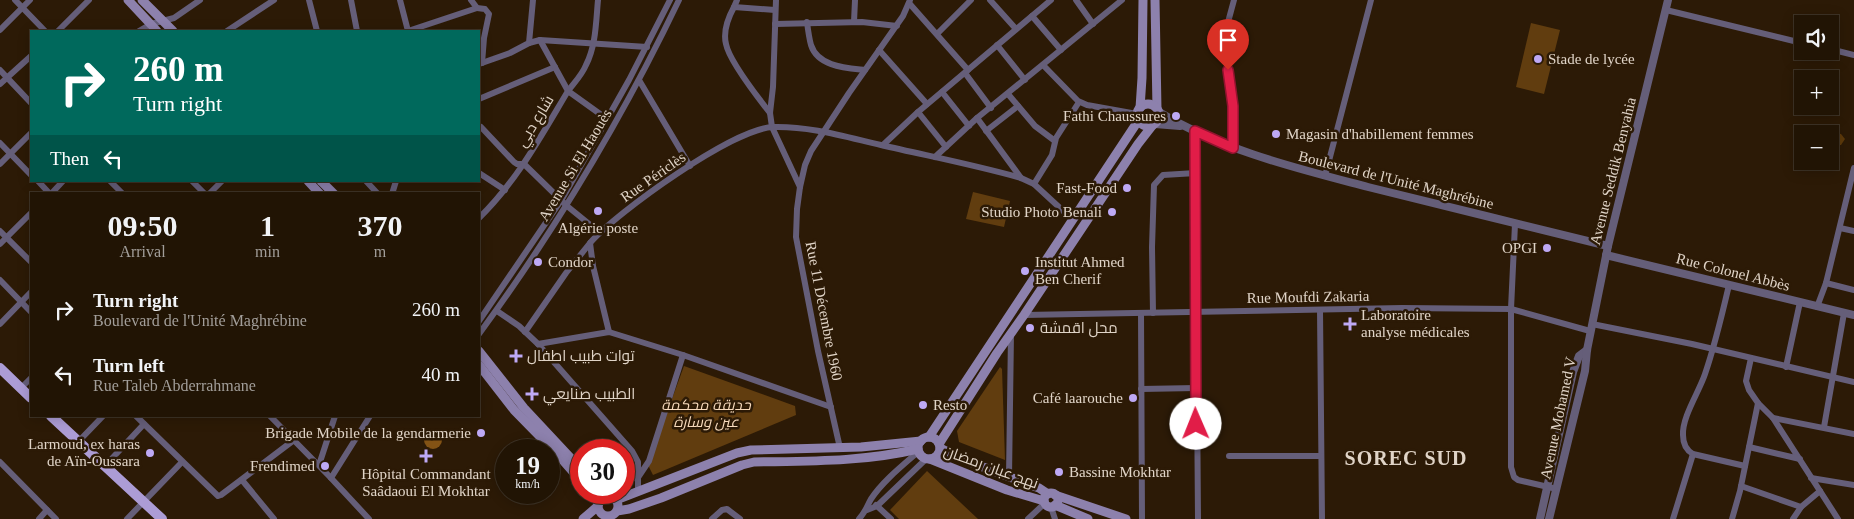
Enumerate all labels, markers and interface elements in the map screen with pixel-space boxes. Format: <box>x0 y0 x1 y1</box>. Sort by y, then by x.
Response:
map controls <box>1794 15 1839 170</box>
button: sound <box>1794 15 1839 60</box>
pin <box>1207 19 1249 70</box>
icon: arrive <box>1214 26 1242 54</box>
icon: right <box>50 50 115 115</box>
text: 260 m <box>133 50 223 89</box>
place label: Stade de lycée <box>1548 51 1635 67</box>
marker: Stade de lycée <box>1532 53 1544 65</box>
button: + <box>1794 70 1839 115</box>
text: Turn right <box>133 91 222 116</box>
street label: شارع دبي <box>513 92 560 152</box>
street label: Avenue Seddik Benyahia <box>1587 95 1639 246</box>
street label: Avenue Si El Haouès <box>535 106 615 224</box>
place label: Fathi Chaussures <box>1063 108 1166 124</box>
marker: Fathi Chaussures <box>1170 110 1182 122</box>
button: − <box>1794 125 1839 170</box>
place label: Magasin d'habillement femmes <box>1286 126 1474 142</box>
marker: Magasin d'habillement femmes <box>1270 128 1282 140</box>
icon: left <box>99 145 127 173</box>
text: Then <box>50 148 89 169</box>
street label: Boulevard de l'Unité Maghrébine <box>1297 148 1496 212</box>
street label: Rue Périclès <box>618 149 689 205</box>
place label: Fast-Food <box>1056 180 1117 196</box>
marker: Fast-Food <box>1121 182 1133 194</box>
place label: Studio Photo Benali <box>981 204 1102 220</box>
marker: Algérie poste <box>592 205 604 217</box>
marker: Studio Photo Benali <box>1106 206 1118 218</box>
text: 09:50 <box>108 209 178 242</box>
text: 1 <box>260 209 275 242</box>
text: 370 <box>357 209 402 242</box>
place label: Algérie poste <box>558 220 639 236</box>
street label: Rue 11 Décembre 1960 <box>803 240 845 382</box>
place label: OPGI <box>1502 240 1537 256</box>
marker: OPGI <box>1541 242 1553 254</box>
text: Arrival <box>119 243 166 260</box>
text: min <box>255 243 280 260</box>
text: m <box>374 243 386 260</box>
street label: Rue Colonel Abbès <box>1674 250 1792 294</box>
place label: Condor <box>548 254 593 270</box>
place label: Institut Ahmed Ben Cherif <box>1035 254 1125 287</box>
marker: Condor <box>532 256 544 268</box>
marker: Institut Ahmed Ben Cherif <box>1019 265 1031 277</box>
street label: Rue Moufdi Zakaria <box>1247 288 1370 306</box>
text: Turn right <box>93 290 178 311</box>
icon: right <box>50 296 78 324</box>
text: 260 m <box>412 299 460 320</box>
place label: Laboratoire analyse médicales <box>1361 307 1470 340</box>
text: Boulevard de l'Unité Maghrébine <box>93 312 307 329</box>
marker: Laboratoire analyse médicales <box>1343 317 1357 331</box>
place label: محل اقمشة <box>1040 320 1118 338</box>
marker: محل اقمشة <box>1024 322 1036 334</box>
place label: توات طبيب اطفال <box>527 348 634 365</box>
marker: توات طبيب اطفال <box>509 349 523 363</box>
text: Turn left <box>93 355 165 376</box>
street label: Avenue Mohamed V <box>1537 355 1579 481</box>
icon: left <box>50 361 78 389</box>
text: 40 m <box>421 364 460 385</box>
text: Rue Taleb Abderrahmane <box>93 377 256 394</box>
place label: الطبيب صنايعي <box>543 386 635 406</box>
marker: الطبيب صنايعي <box>525 387 539 401</box>
place label: Café laarouche <box>1033 390 1123 406</box>
marker: Café laarouche <box>1127 392 1139 404</box>
park label: حديقة محكمة عين وسارة <box>661 397 752 431</box>
place label: Resto <box>933 397 967 413</box>
position arrow <box>1169 397 1221 449</box>
marker: Resto <box>917 399 929 411</box>
place label: Brigade Mobile de la gendarmerie <box>265 425 471 441</box>
marker: Brigade Mobile de la gendarmerie <box>475 427 487 439</box>
place label: Larmoud, ex haras de Aïn-Oussara <box>28 436 140 469</box>
speed limit sign: 30 <box>570 439 635 504</box>
street label: نهج عبان رمضان <box>941 442 1040 494</box>
marker: Larmoud, ex haras de Aïn-Oussara <box>144 447 156 459</box>
district label: SOREC SUD <box>1345 447 1467 469</box>
marker: Hôpital Commandant Saâdaoui El Mokhtar <box>419 449 433 463</box>
text: 19 <box>515 452 540 479</box>
place label: Frendimed <box>250 458 315 474</box>
marker: Frendimed <box>319 460 331 472</box>
place label: Bassine Mokhtar <box>1069 464 1171 480</box>
place label: Hôpital Commandant Saâdaoui El Mokhtar <box>361 466 492 499</box>
marker: Bassine Mokhtar <box>1053 466 1065 478</box>
text: km/h <box>515 477 540 491</box>

